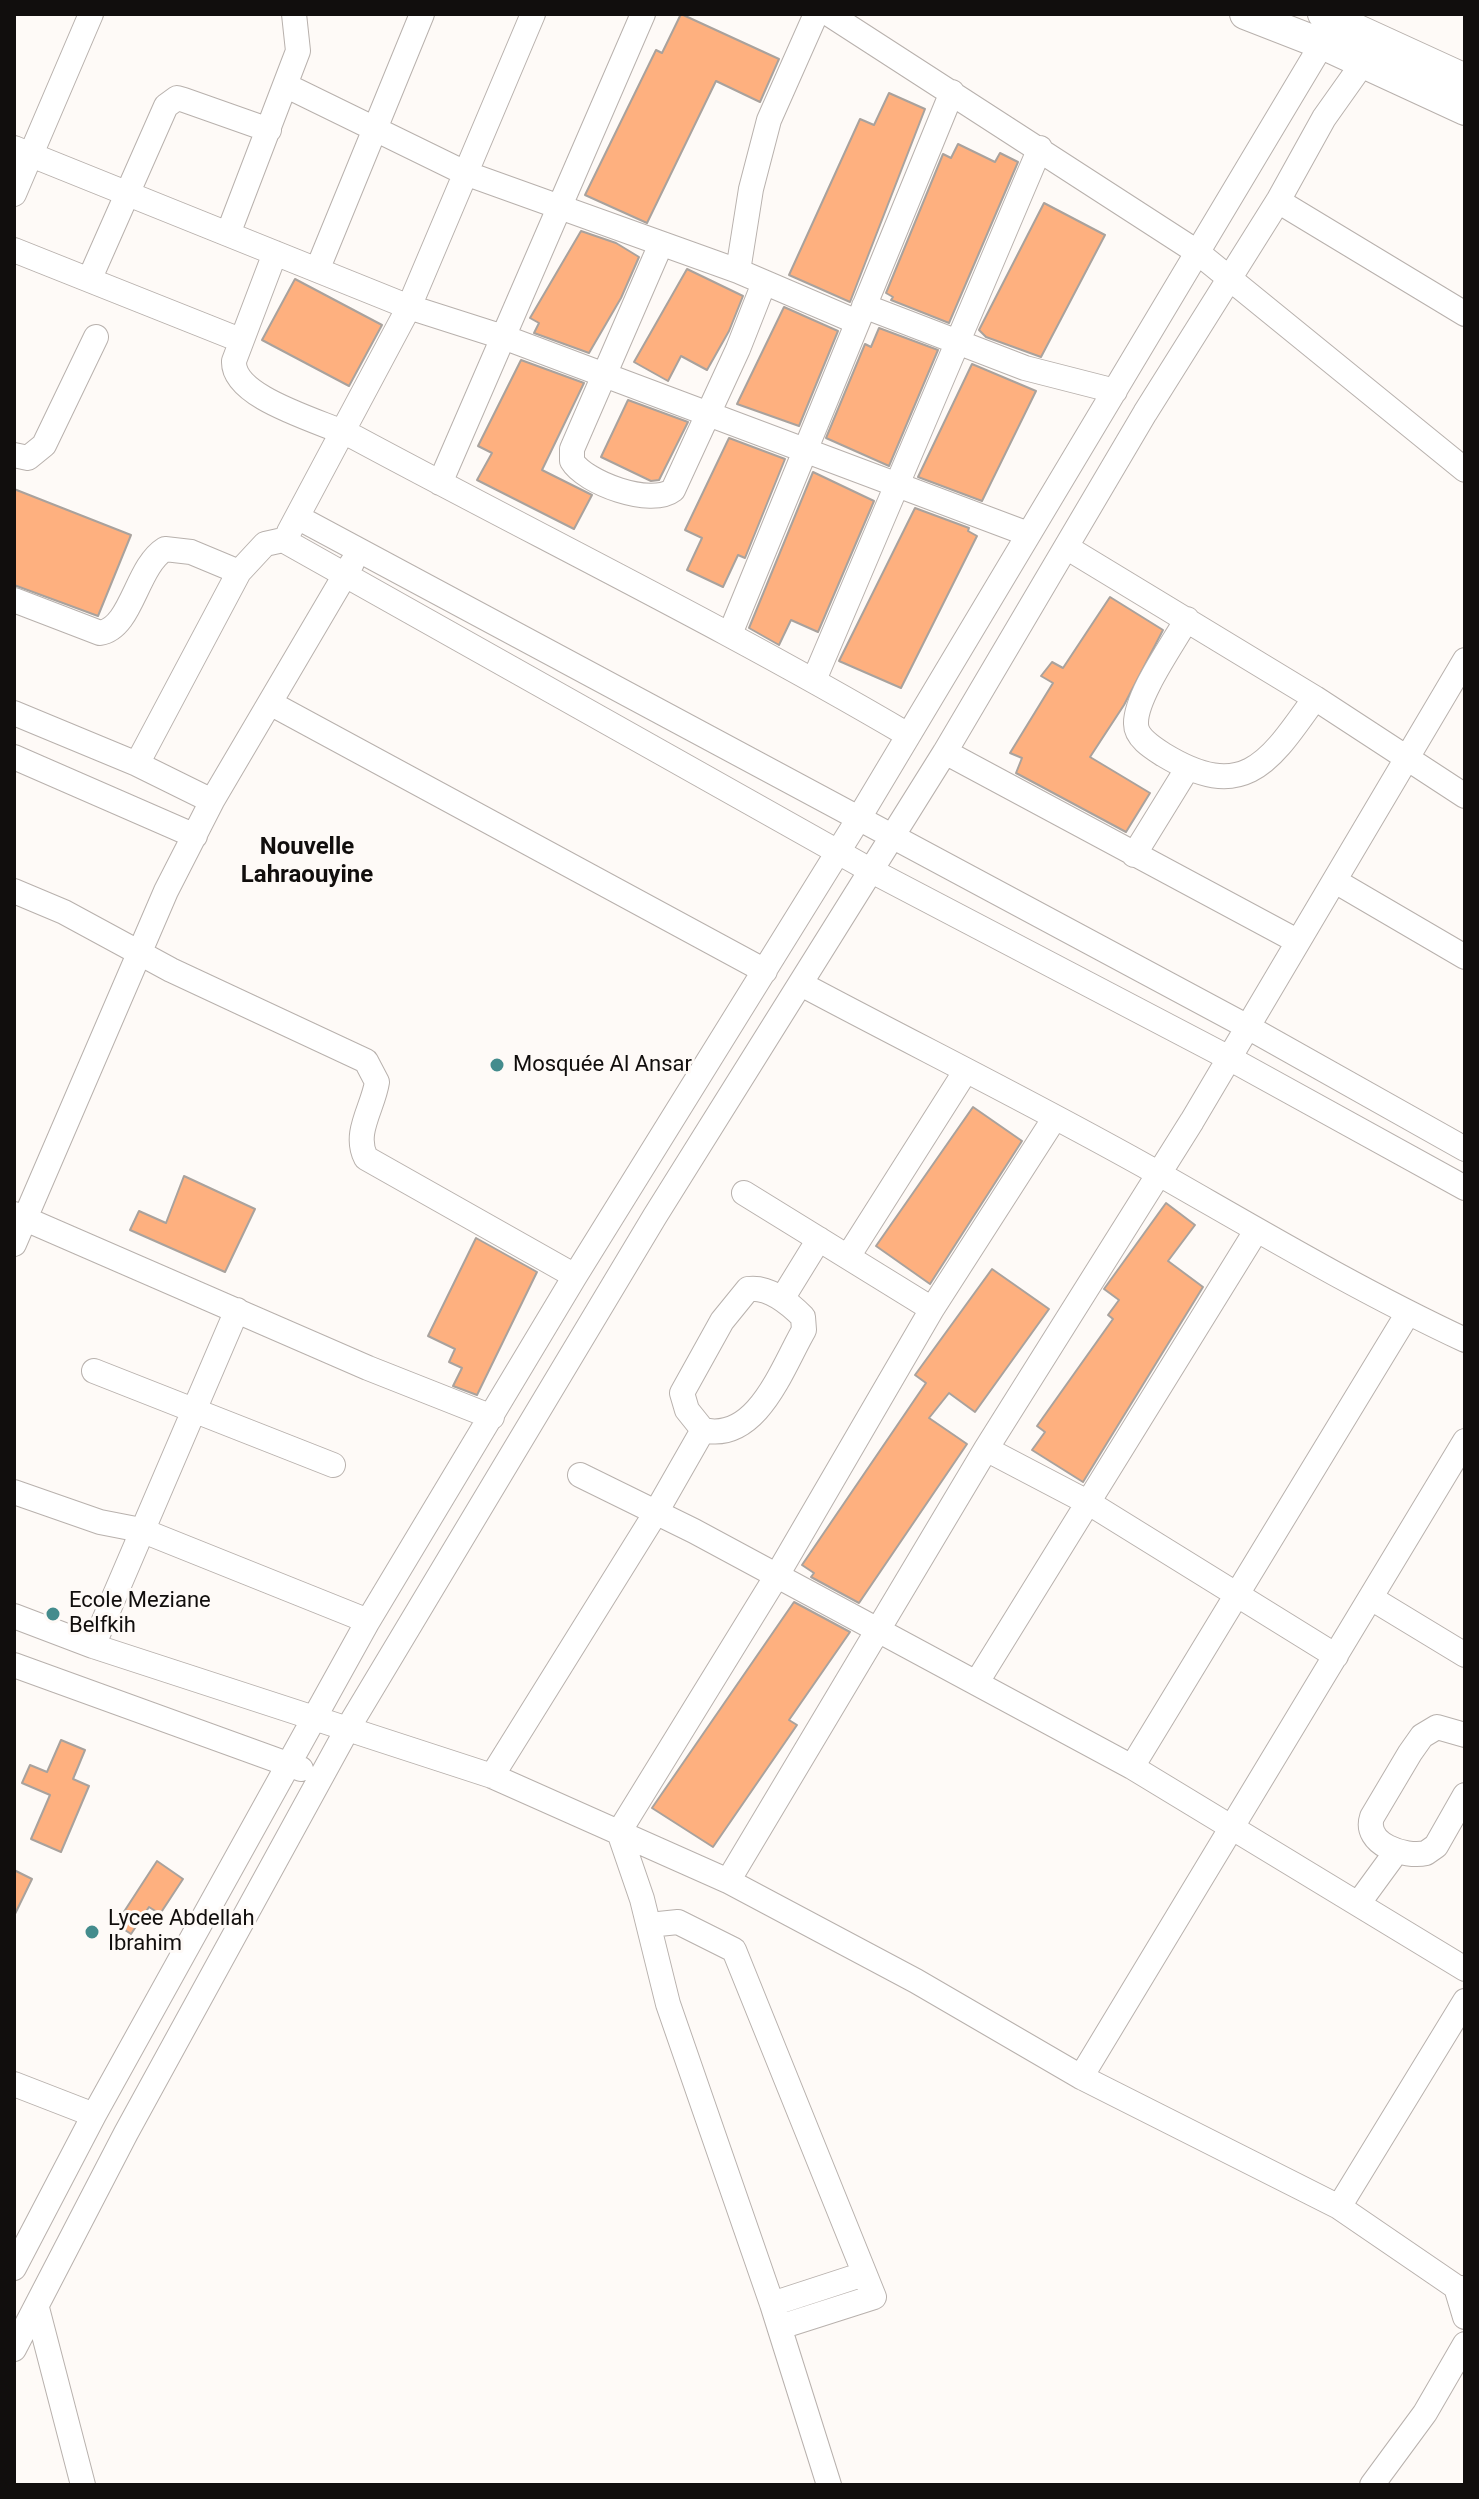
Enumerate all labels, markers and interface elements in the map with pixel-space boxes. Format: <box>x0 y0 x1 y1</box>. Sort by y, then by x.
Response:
district label: Nouvelle Lahraouyine <box>241 834 373 890</box>
place label: Mosquée Al Ansar <box>513 1052 692 1078</box>
marker: Mosquée Al Ansar <box>488 1056 506 1074</box>
place label: Ecole Meziane Belfkih <box>69 1588 211 1640</box>
marker: Ecole Meziane Belfkih <box>44 1605 62 1623</box>
place label: Lycee Abdellah Ibrahim <box>108 1906 255 1958</box>
marker: Lycee Abdellah Ibrahim <box>83 1923 101 1941</box>

